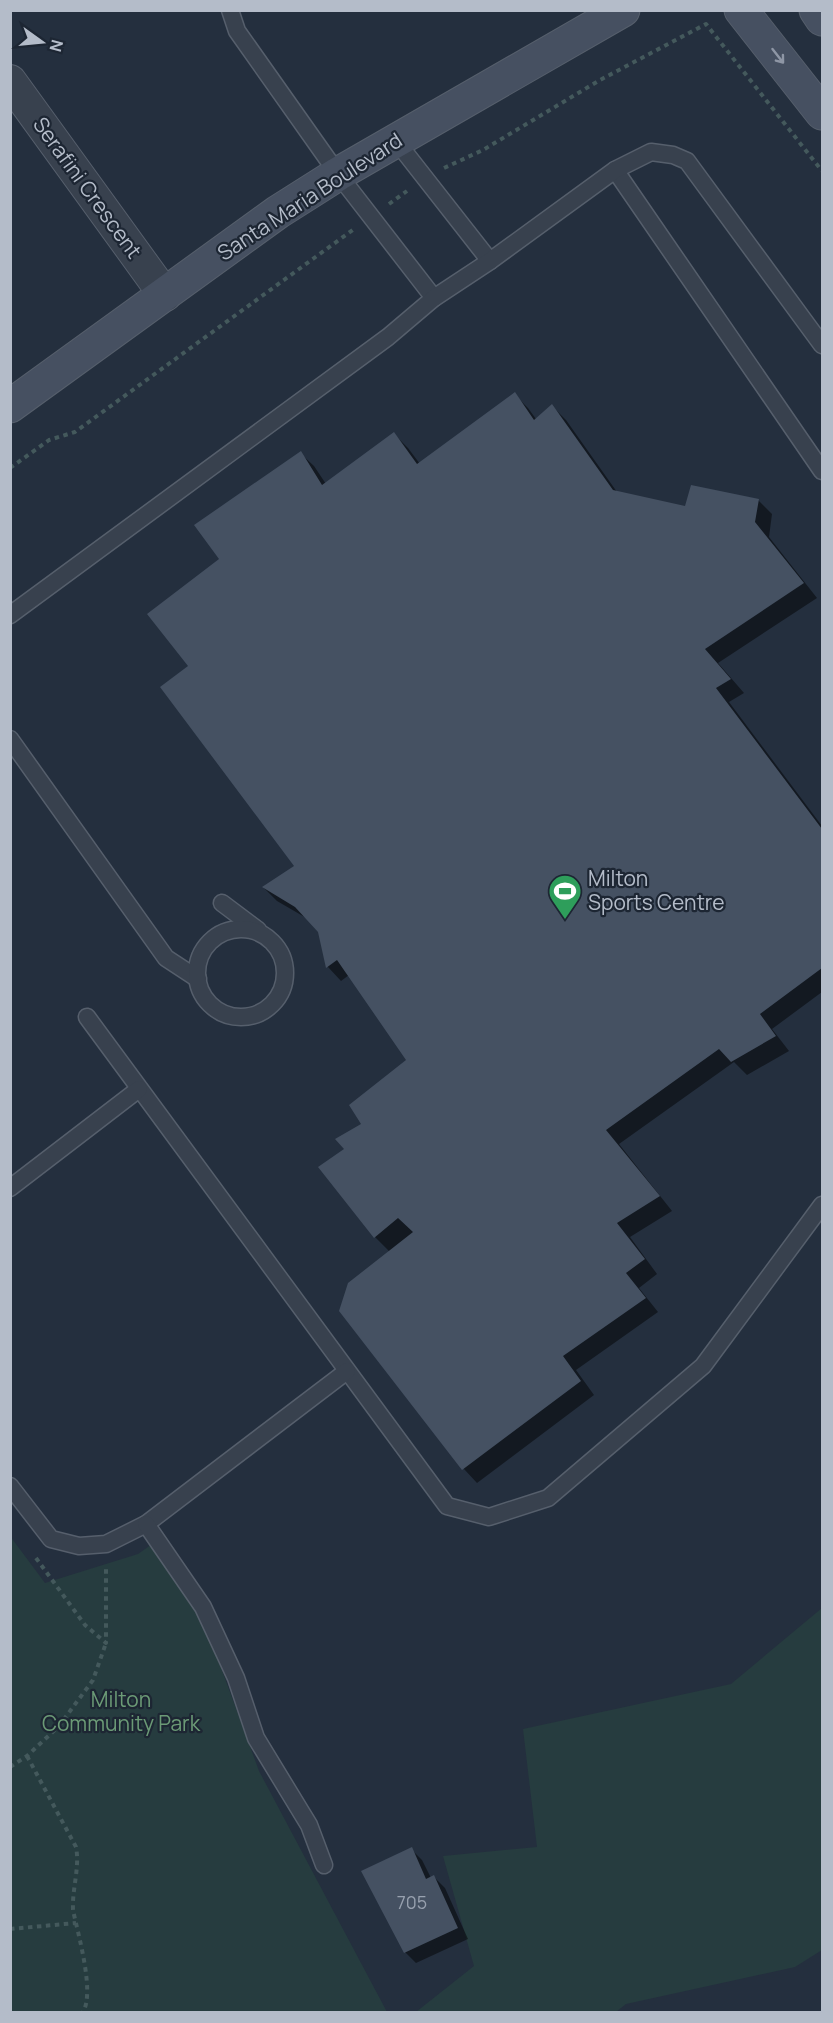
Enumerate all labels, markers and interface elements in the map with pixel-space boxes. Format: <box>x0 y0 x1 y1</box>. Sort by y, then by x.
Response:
north arrow <box>12 12 72 72</box>
text: N <box>44 37 69 54</box>
one-way arrow <box>771 48 784 64</box>
street label: Serafini Crescent <box>27 111 149 264</box>
street label: Santa Maria Boulevard <box>212 126 407 266</box>
place label: Milton Sports Centre <box>588 864 725 916</box>
sports icon: Milton Sports Centre <box>547 873 583 920</box>
park label: Milton Community Park <box>42 1685 201 1737</box>
house number: 705 <box>397 1890 427 1914</box>

